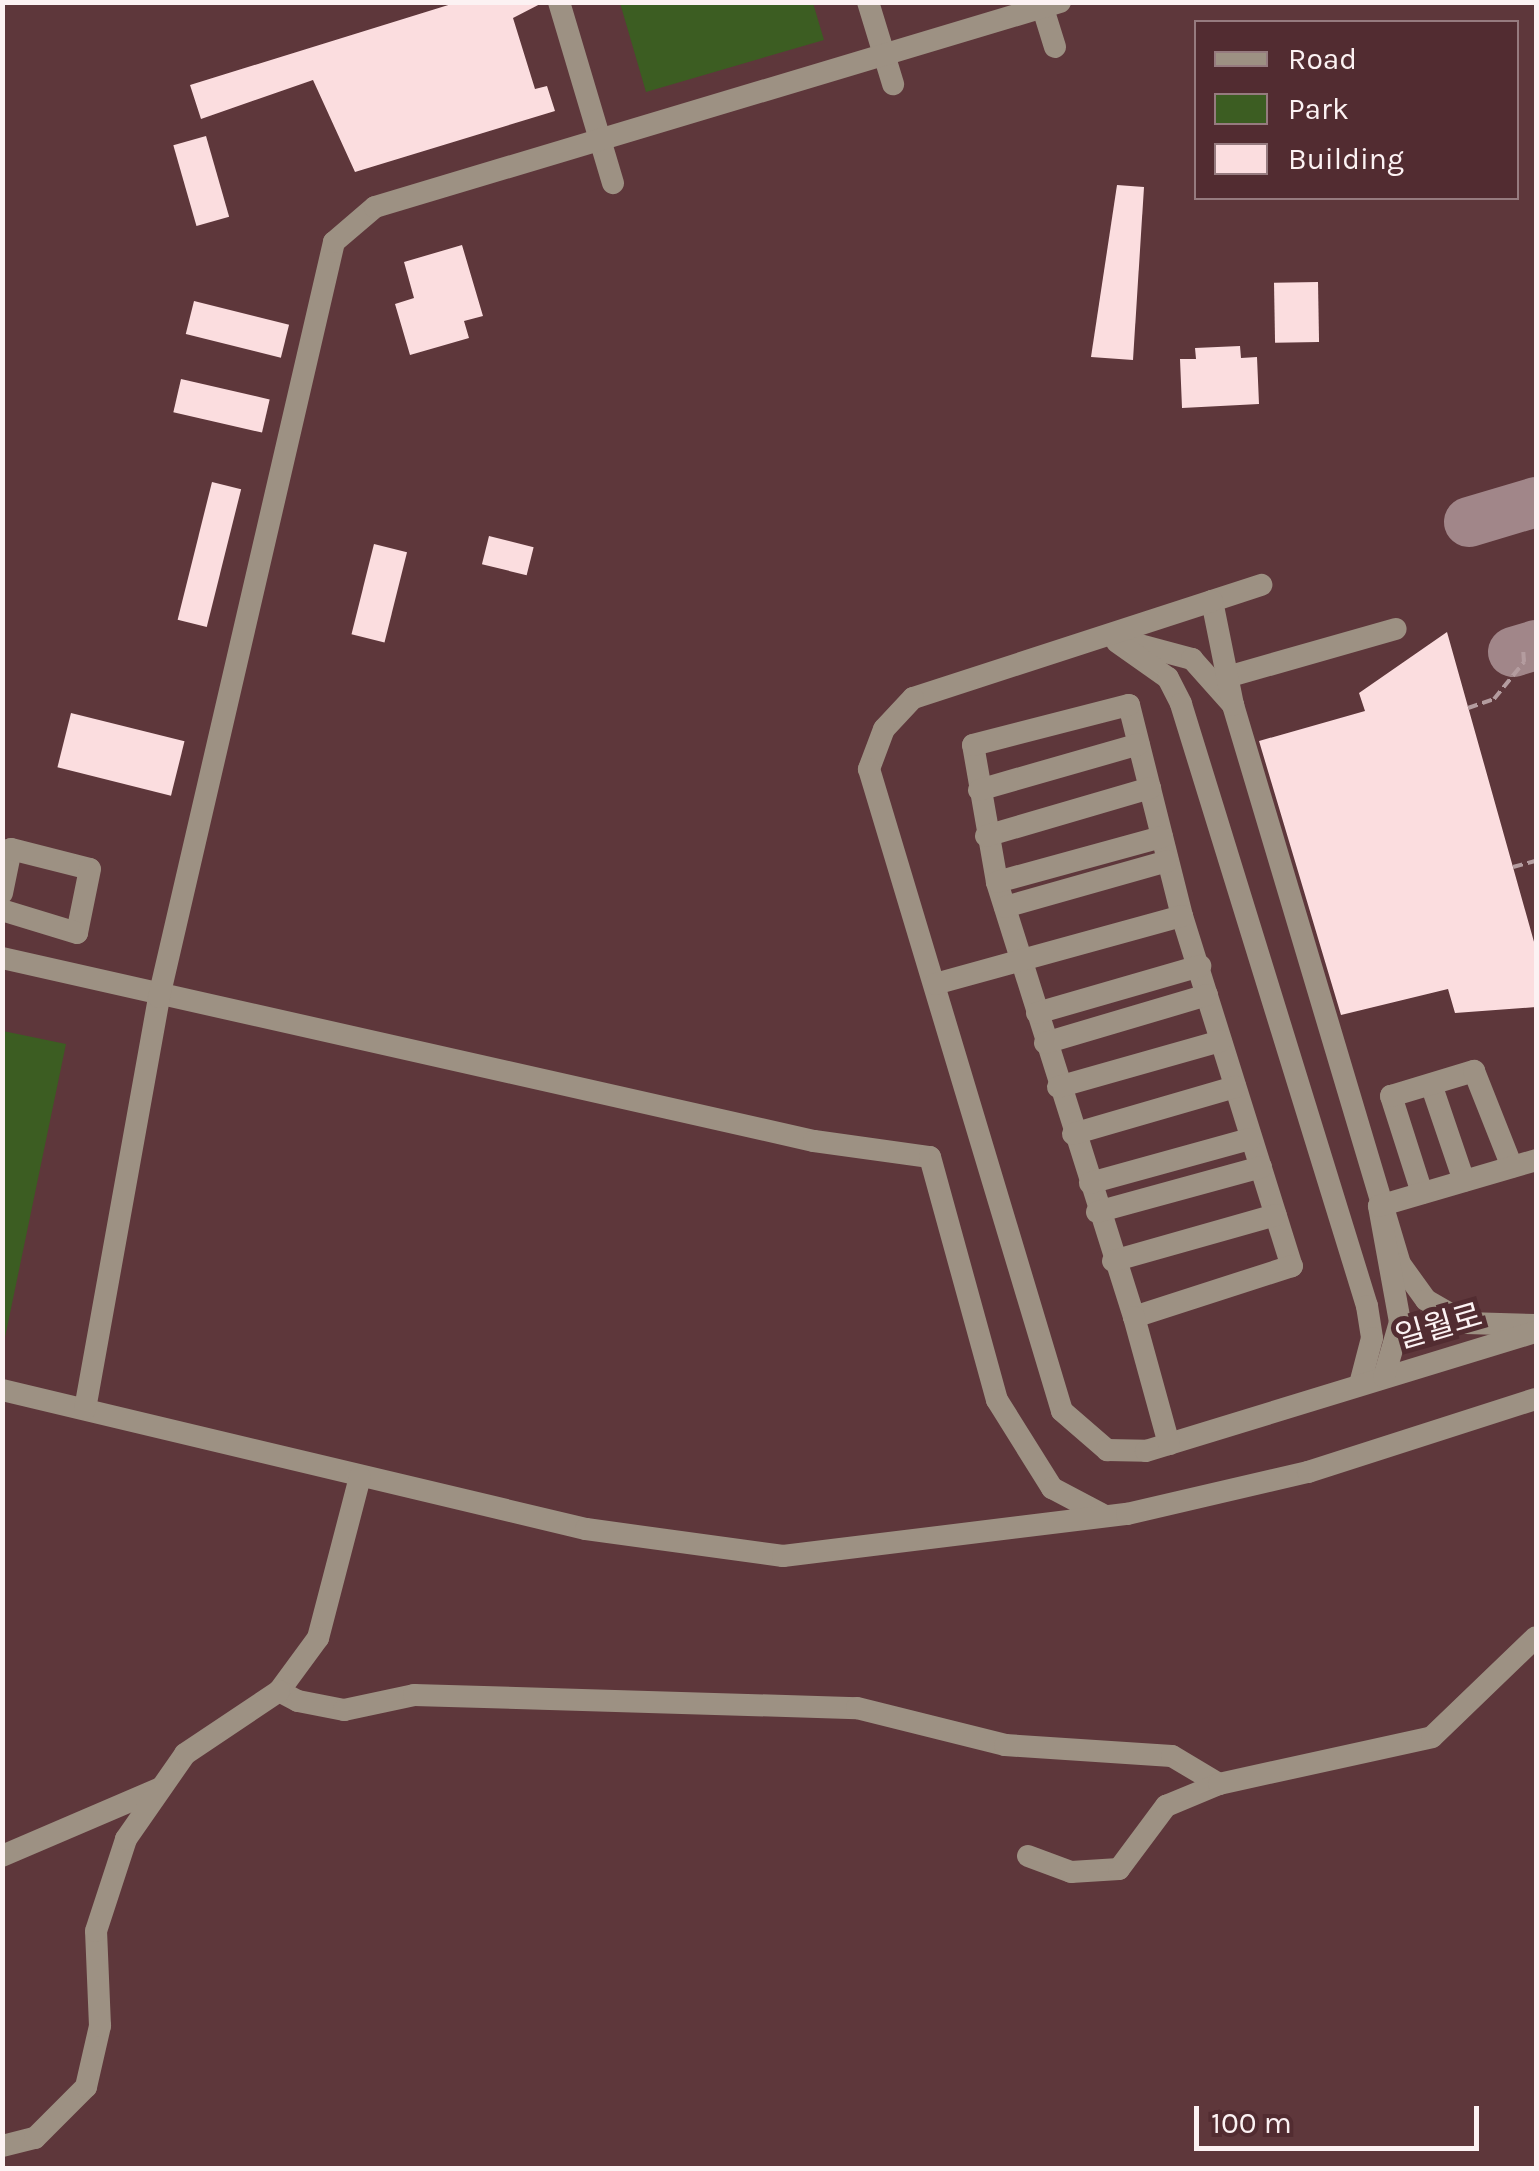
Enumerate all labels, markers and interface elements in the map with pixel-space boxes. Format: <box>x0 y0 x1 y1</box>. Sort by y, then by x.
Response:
legend <box>1194 20 1519 200</box>
text: Road <box>1288 41 1357 77</box>
text: Park <box>1288 91 1349 127</box>
text: Building <box>1288 141 1404 177</box>
street label: 일월로 <box>1391 1296 1487 1358</box>
scale bar <box>1199 2086 1484 2148</box>
text: 100 m <box>1211 2105 1292 2141</box>

